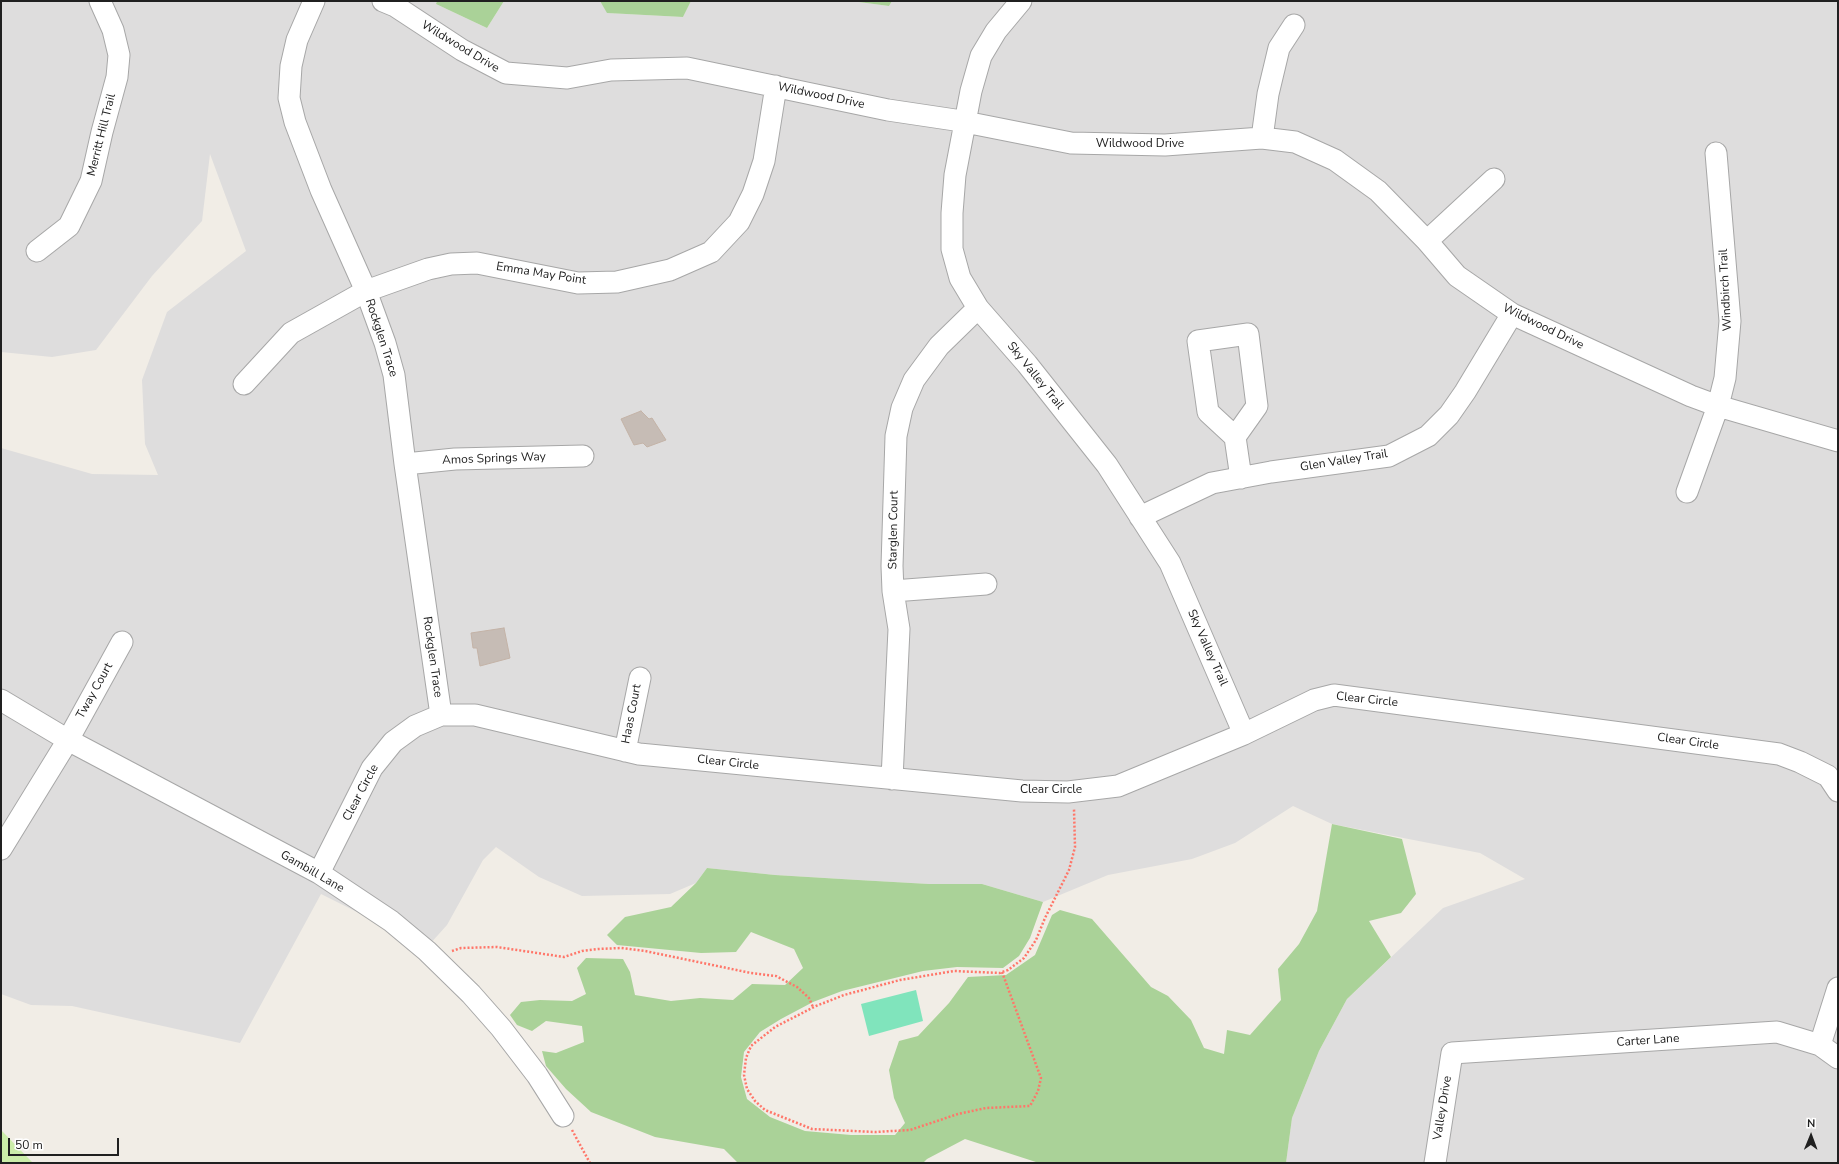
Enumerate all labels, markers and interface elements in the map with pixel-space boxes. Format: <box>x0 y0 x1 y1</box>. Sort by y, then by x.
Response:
street label: Wildwood Drive <box>418 18 502 76</box>
street label: Wildwood Drive <box>776 80 866 112</box>
street label: Merritt Hill Trail <box>85 92 119 178</box>
street label: Wildwood Drive <box>1096 137 1184 151</box>
street label: Windbirch Trail <box>1717 248 1735 332</box>
street label: Emma May Point <box>495 260 587 288</box>
street label: Rockglen Trace <box>362 297 400 379</box>
street label: Wildwood Drive <box>1500 301 1586 353</box>
street label: Sky Valley Trail <box>1004 340 1066 412</box>
street label: Glen Valley Trail <box>1299 447 1389 475</box>
street label: Amos Springs Way <box>442 450 546 468</box>
street label: Starglen Court <box>886 490 902 570</box>
street label: Sky Valley Trail <box>1184 608 1230 688</box>
street label: Rockglen Trace <box>419 616 445 698</box>
street label: Tway Court <box>74 660 116 722</box>
street label: Haas Court <box>619 683 645 745</box>
street label: Clear Circle <box>1335 690 1399 710</box>
street label: Clear Circle <box>1656 731 1720 753</box>
street label: Clear Circle <box>696 753 760 773</box>
street label: Clear Circle <box>340 762 382 824</box>
street label: Clear Circle <box>1020 783 1082 797</box>
street label: Gambill Lane <box>277 848 347 896</box>
street label: Carter Lane <box>1616 1032 1680 1050</box>
street label: Valley Drive <box>1431 1075 1455 1141</box>
north arrow <box>1791 1116 1831 1156</box>
text: N <box>1807 1116 1815 1131</box>
scale bar <box>10 1130 121 1156</box>
text: 50 m <box>15 1137 43 1153</box>

